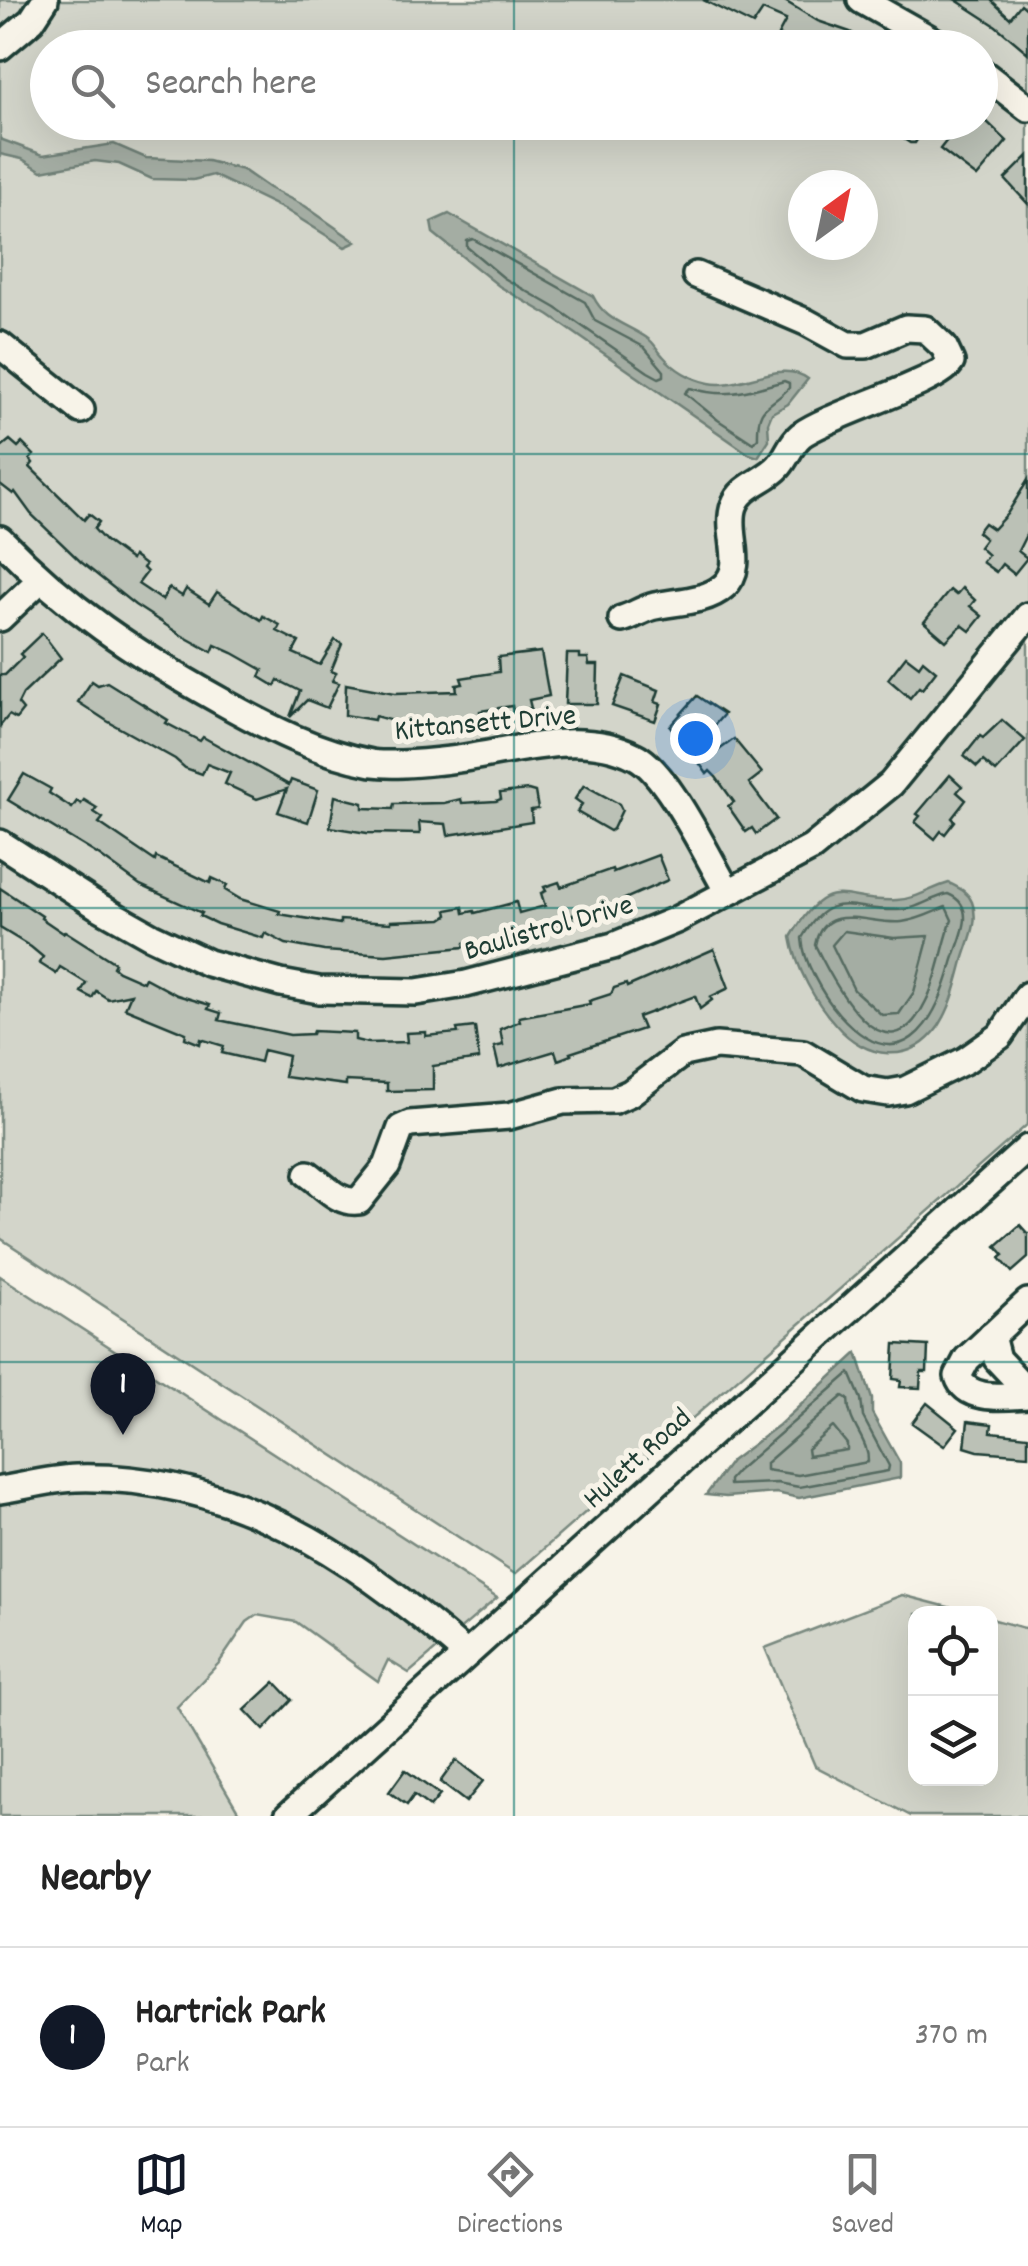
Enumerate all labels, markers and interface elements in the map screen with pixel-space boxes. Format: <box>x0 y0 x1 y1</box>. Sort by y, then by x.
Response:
search box <box>30 30 998 140</box>
icon: search <box>65 58 120 113</box>
text: Search here <box>145 58 317 113</box>
north arrow <box>788 170 878 260</box>
street label: Kittansett Drive <box>393 696 578 755</box>
your location <box>670 713 721 764</box>
street label: Baulistrol Drive <box>460 886 639 975</box>
pin: 1 <box>90 1352 156 1435</box>
street label: Hulett Road <box>575 1400 703 1521</box>
map controls <box>908 1606 998 1786</box>
button: locate <box>908 1606 998 1696</box>
button: layers <box>908 1696 998 1786</box>
text: Nearby <box>40 1851 150 1911</box>
text: Hartrick Park <box>135 1987 326 2042</box>
text: 1 <box>69 2014 76 2060</box>
text: 370 m <box>915 2014 988 2060</box>
text: Park <box>135 2042 190 2088</box>
tab: Map <box>134 2147 189 2247</box>
tab: Directions <box>457 2147 563 2247</box>
tab: Saved <box>831 2147 894 2247</box>

